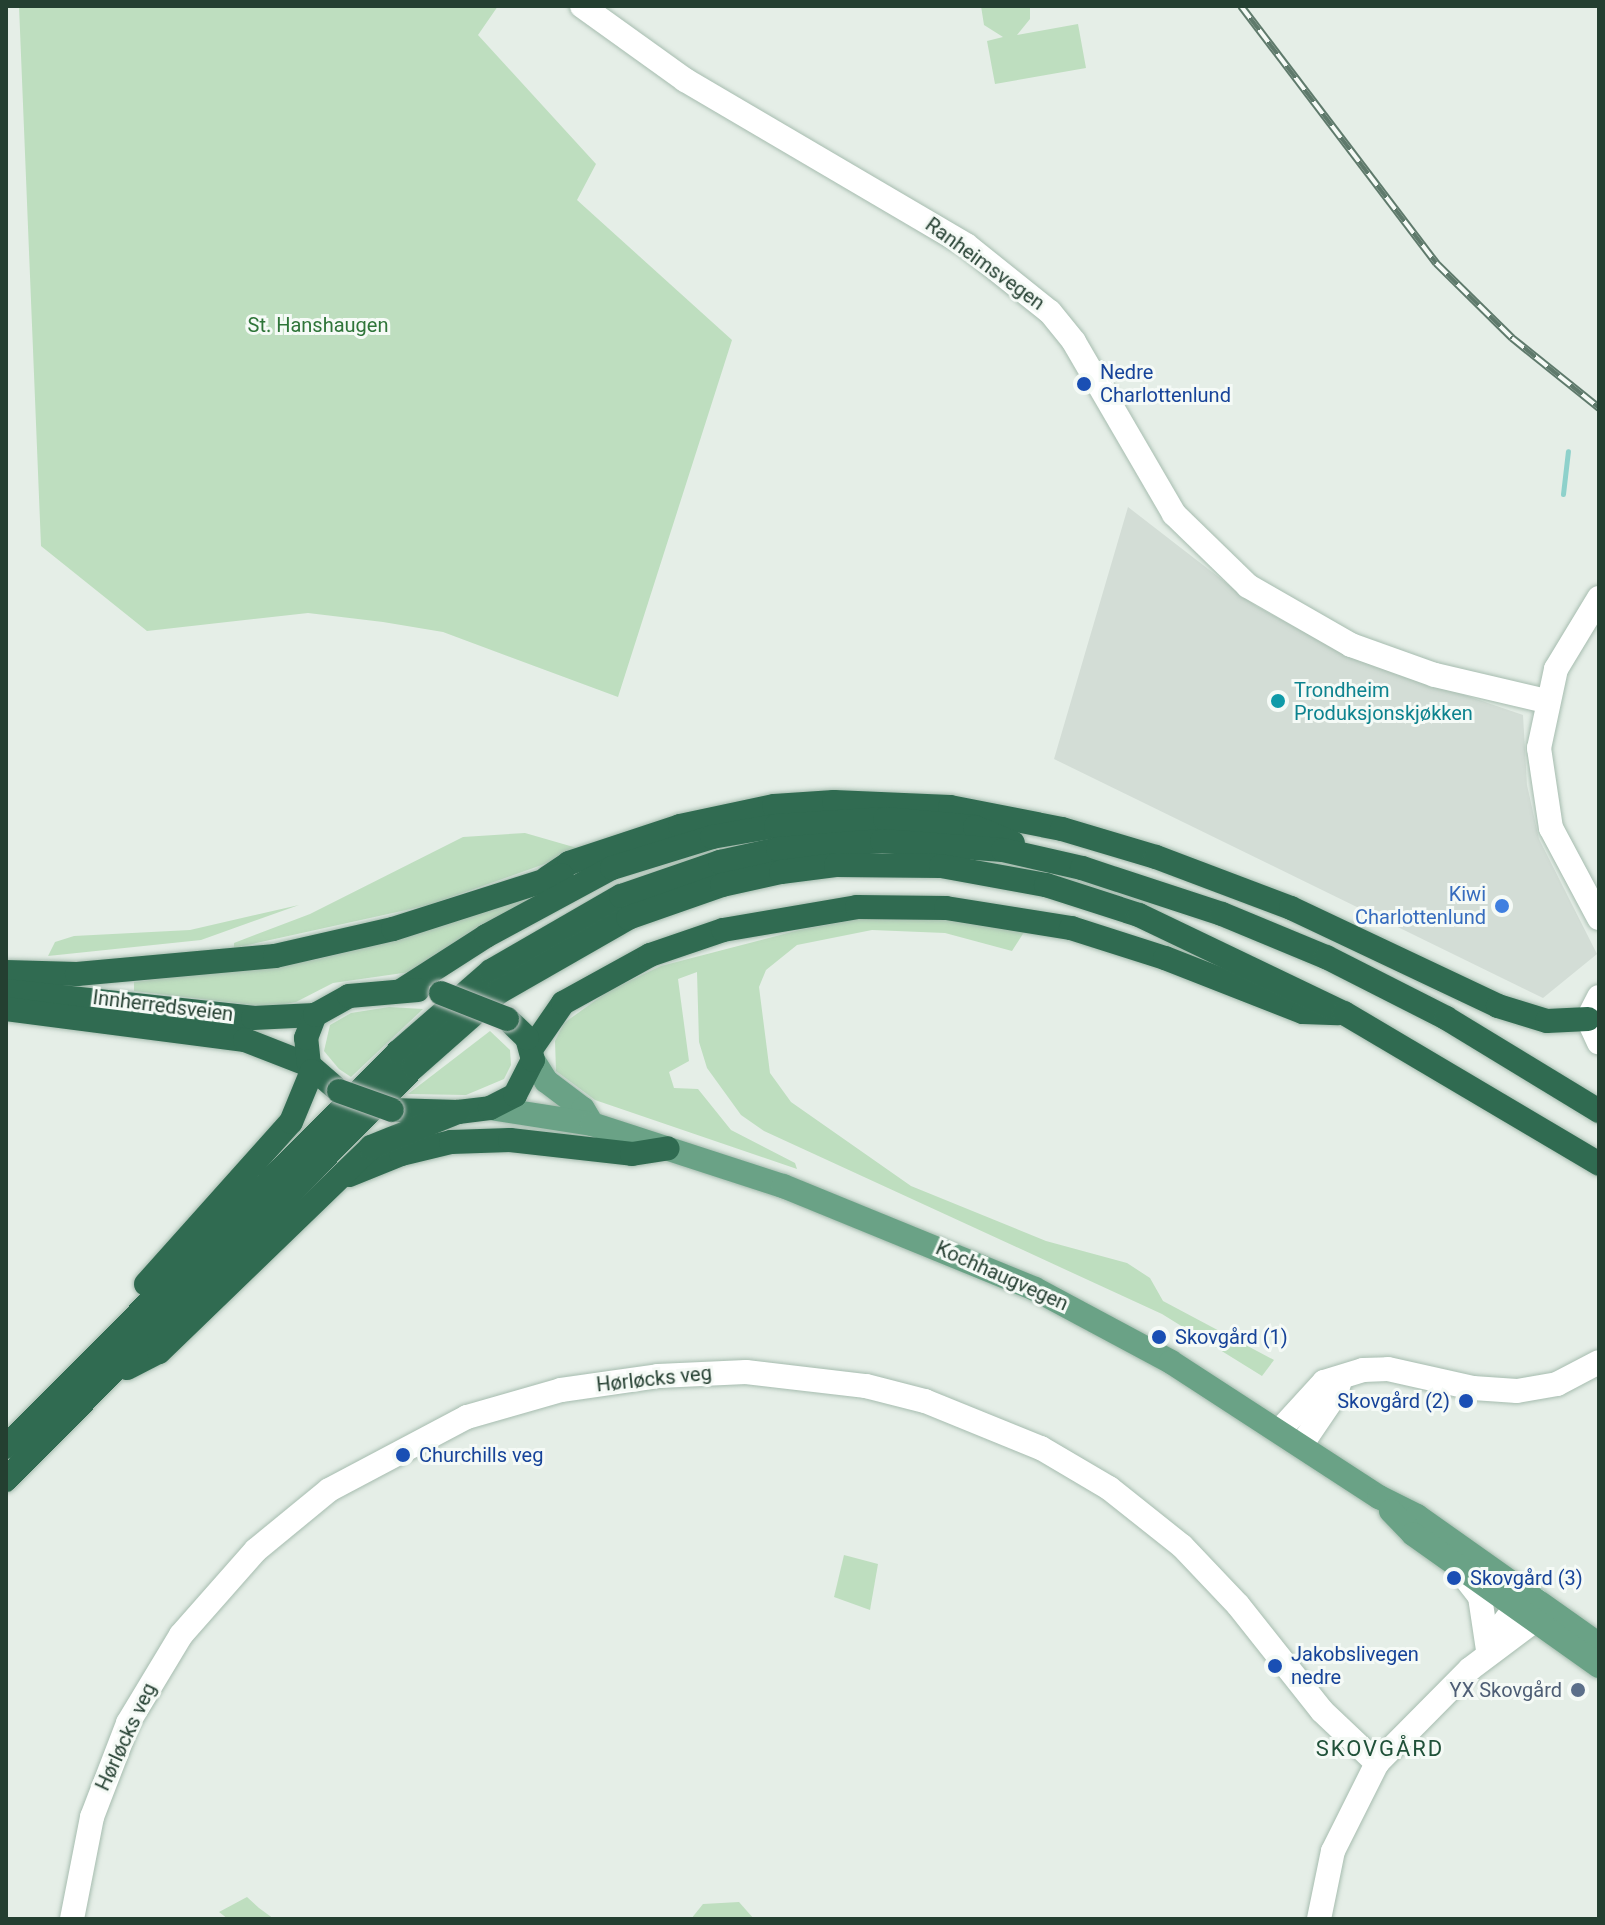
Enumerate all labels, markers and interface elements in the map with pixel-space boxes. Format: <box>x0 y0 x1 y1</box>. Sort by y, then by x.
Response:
street label: Ranheimsvegen <box>921 213 1049 315</box>
park label: St. Hanshaugen <box>248 313 388 337</box>
place label: Nedre Charlottenlund <box>1100 360 1231 407</box>
marker: Nedre Charlottenlund <box>1075 375 1093 393</box>
place label: Trondheim Produksjonskjøkken <box>1294 678 1473 725</box>
marker: Trondheim Produksjonskjøkken <box>1269 692 1287 710</box>
place label: Kiwi Charlottenlund <box>1355 882 1486 929</box>
marker: Kiwi Charlottenlund <box>1493 897 1511 915</box>
street label: Innherredsveien <box>91 985 235 1027</box>
street label: Kochhaugvegen <box>932 1236 1072 1316</box>
place label: Skovgård (1) <box>1175 1325 1288 1349</box>
marker: Skovgård (1) <box>1150 1328 1168 1346</box>
street label: Hørløcks veg <box>595 1361 713 1397</box>
place label: Skovgård (2) <box>1337 1389 1450 1413</box>
marker: Skovgård (2) <box>1457 1392 1475 1410</box>
place label: Churchills veg <box>419 1443 543 1467</box>
marker: Churchills veg <box>394 1446 412 1464</box>
place label: Skovgård (3) <box>1470 1566 1583 1590</box>
marker: Skovgård (3) <box>1445 1569 1463 1587</box>
place label: Jakobslivegen nedre <box>1291 1642 1419 1689</box>
marker: Jakobslivegen nedre <box>1266 1657 1284 1675</box>
place label: YX Skovgård <box>1450 1678 1562 1702</box>
street label: Hørløcks veg <box>91 1679 161 1795</box>
marker: YX Skovgård <box>1569 1681 1587 1699</box>
district label: SKOVGÅRD <box>1316 1736 1444 1762</box>

